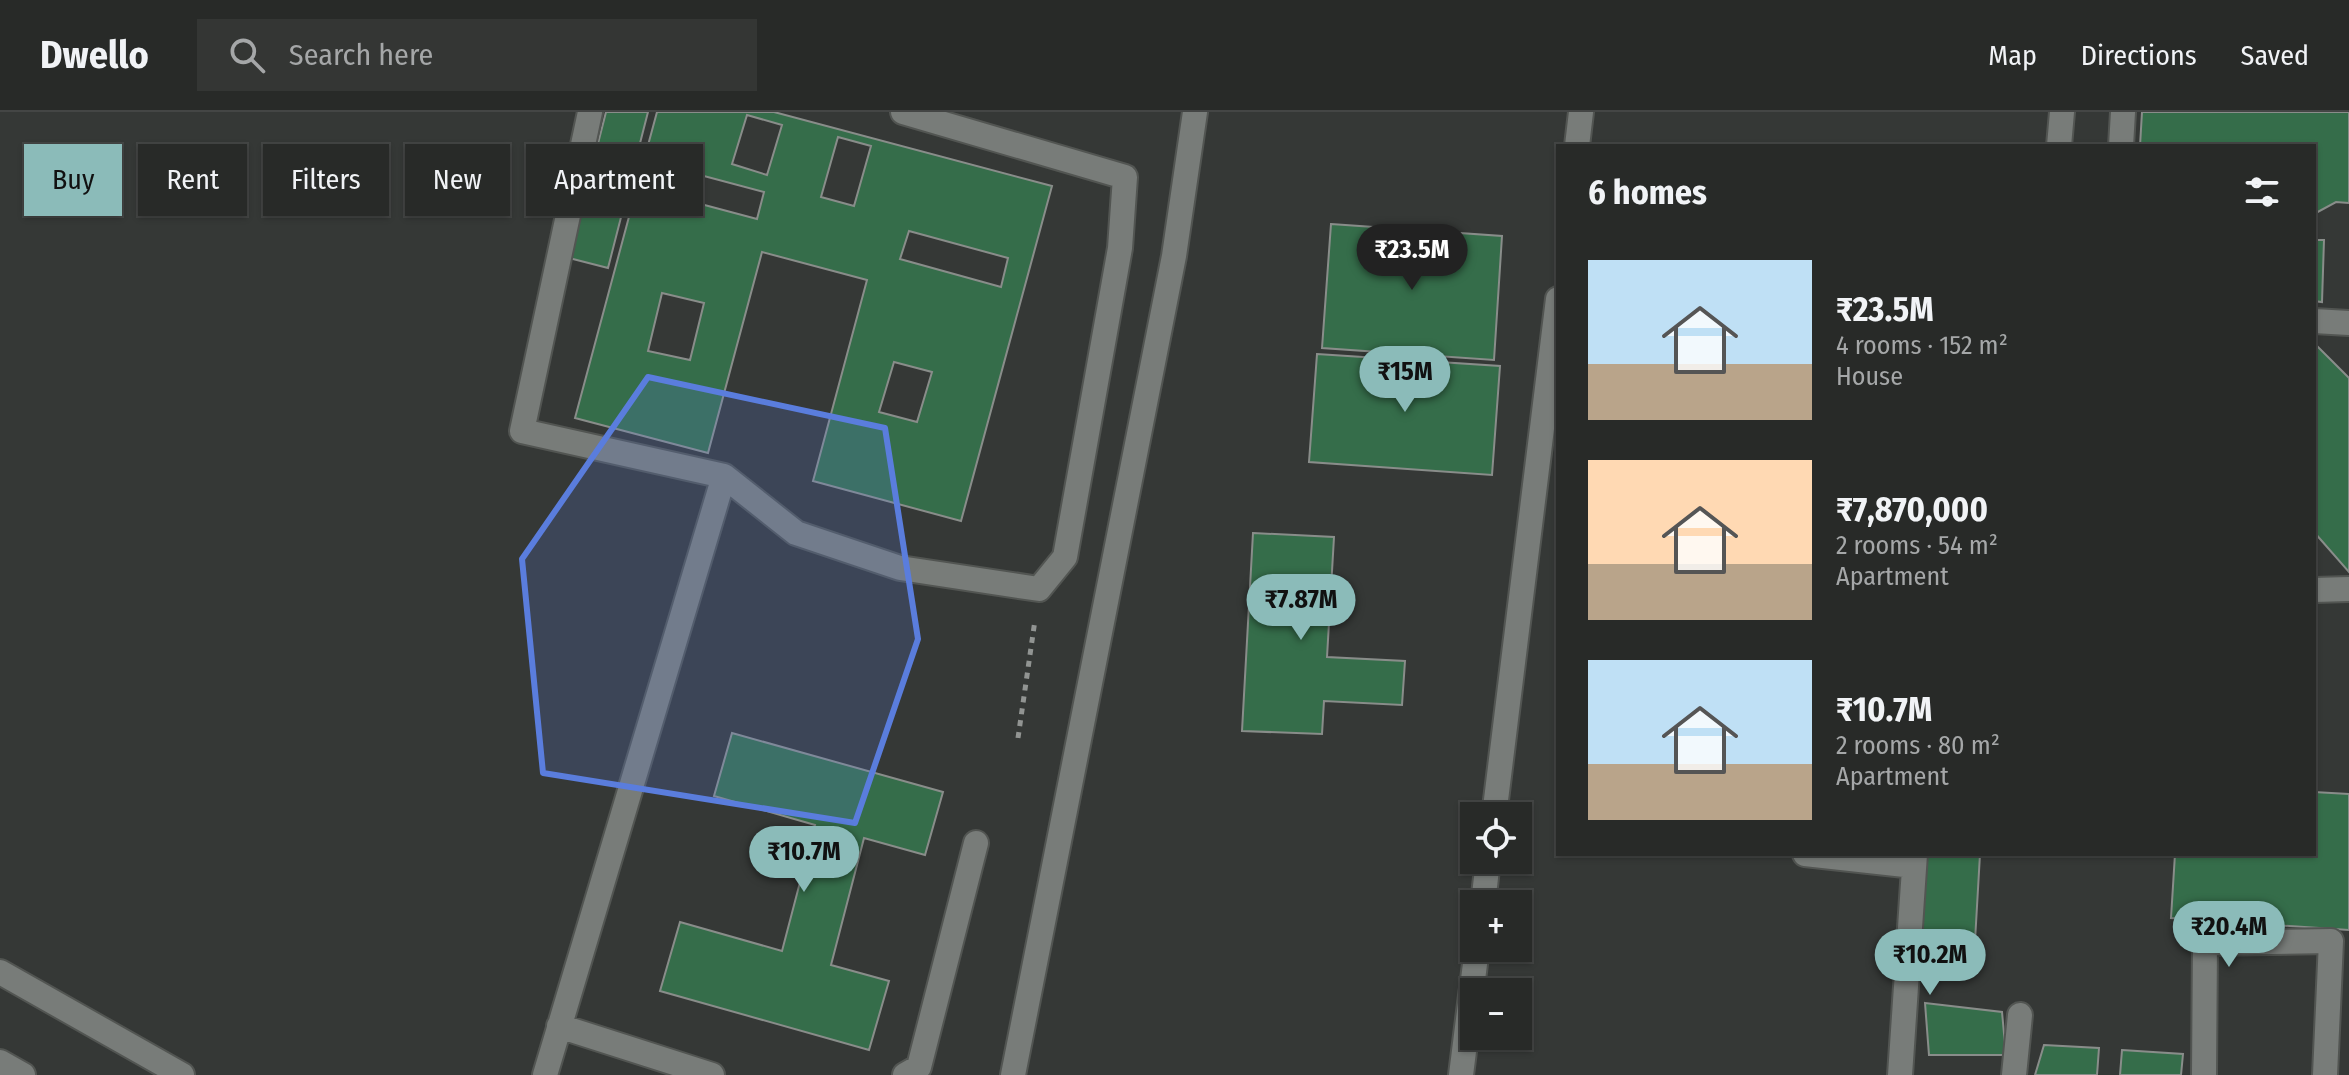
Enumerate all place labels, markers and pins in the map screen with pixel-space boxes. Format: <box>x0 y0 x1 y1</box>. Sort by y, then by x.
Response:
pin: ₹23.5M <box>1347 224 1477 292</box>
pin: ₹15M <box>1358 346 1452 414</box>
pin: ₹7.87M <box>1236 574 1366 642</box>
pin: ₹10.7M <box>739 826 869 894</box>
pin: ₹20.4M <box>2164 901 2294 969</box>
pin: ₹10.2M <box>1865 929 1995 997</box>

